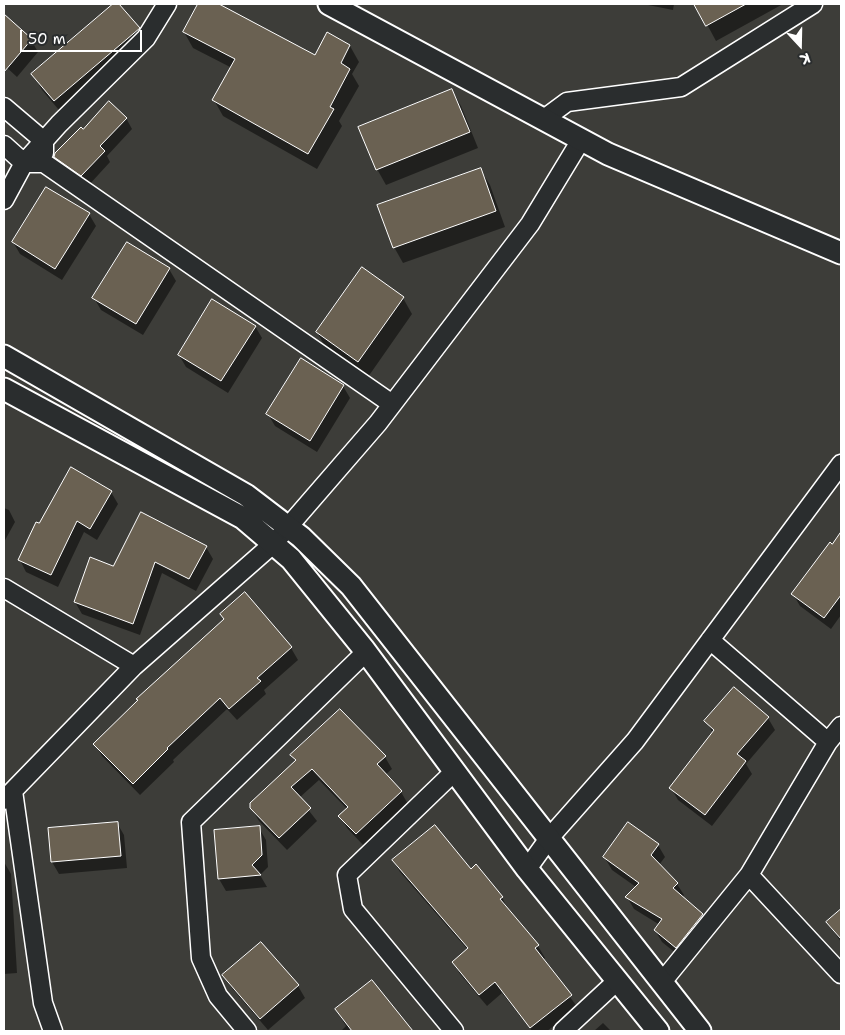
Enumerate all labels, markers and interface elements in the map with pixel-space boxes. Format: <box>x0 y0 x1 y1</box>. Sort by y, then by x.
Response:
scale bar <box>22 20 145 52</box>
north arrow <box>775 20 825 70</box>
text: 50 m <box>28 29 66 49</box>
text: K <box>798 49 813 69</box>

